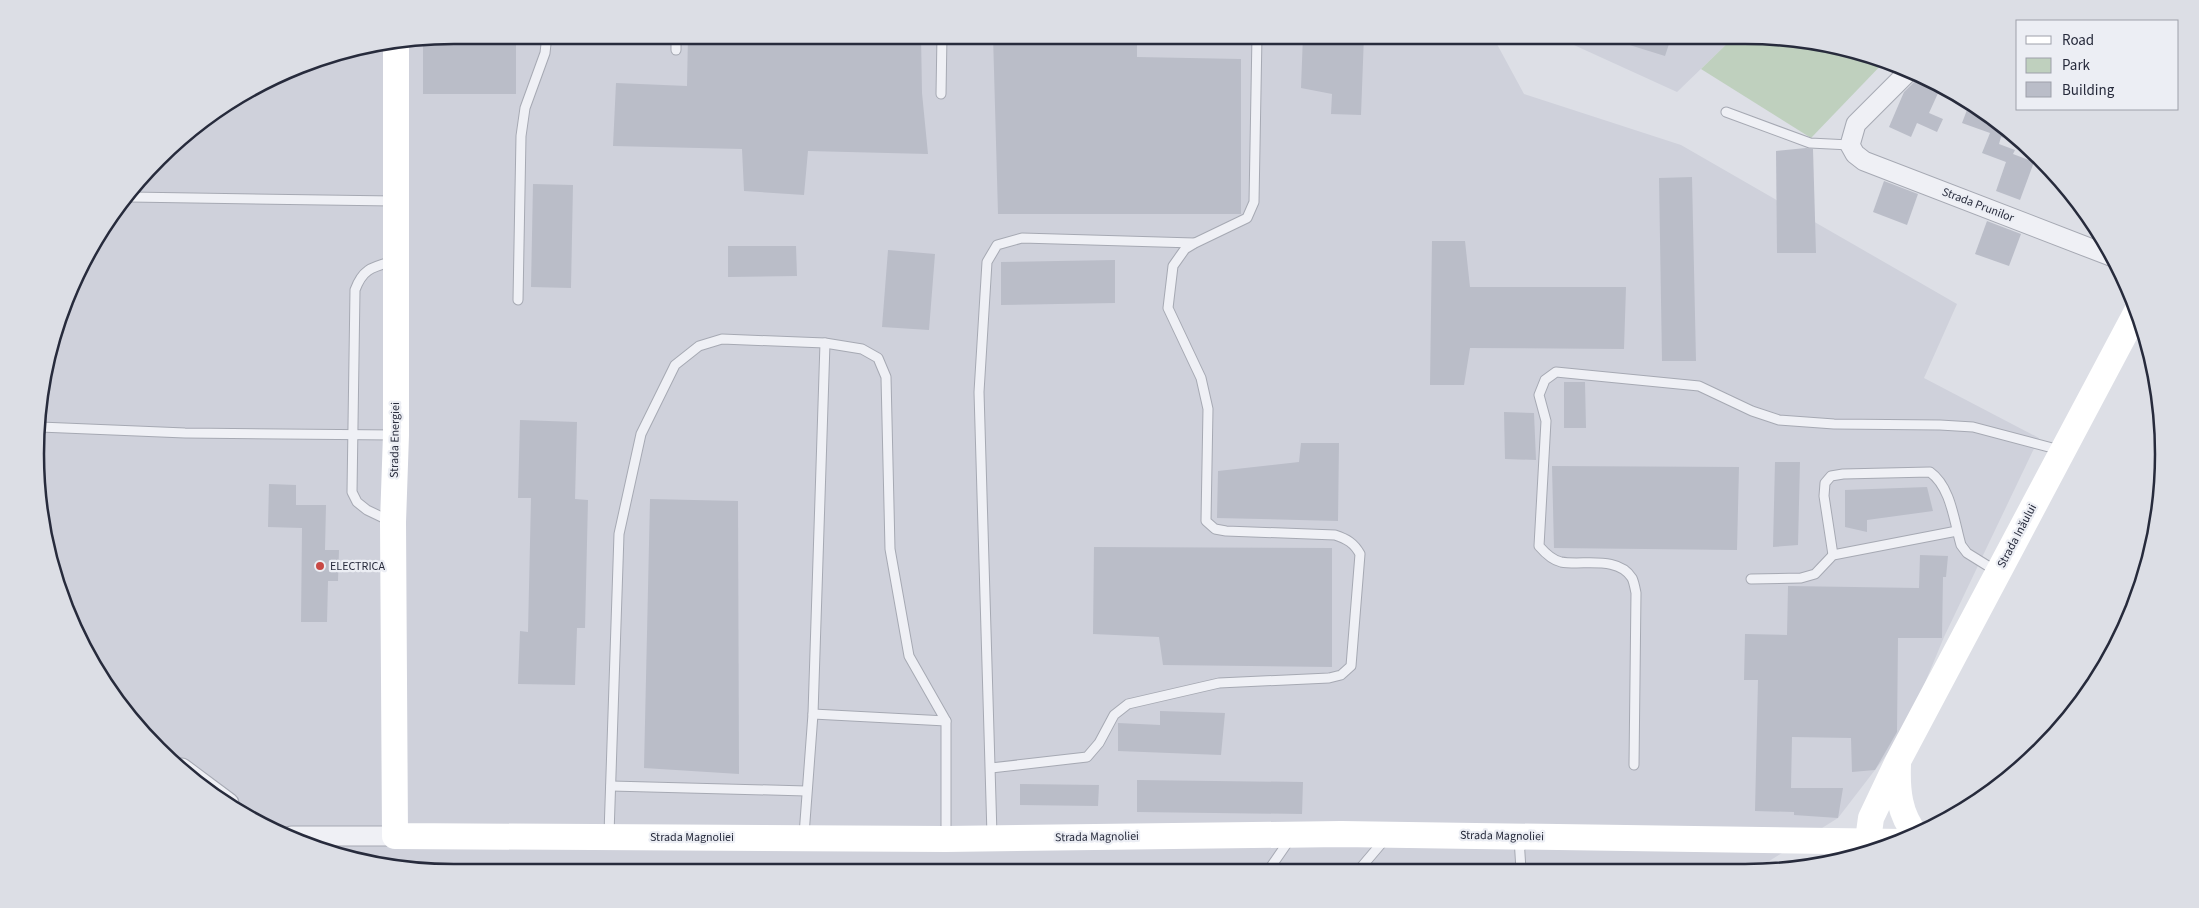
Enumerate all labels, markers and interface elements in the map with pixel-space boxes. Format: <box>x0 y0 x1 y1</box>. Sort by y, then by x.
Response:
legend <box>2016 20 2179 110</box>
text: Road <box>2062 30 2094 51</box>
text: Park <box>2062 55 2091 76</box>
text: Building <box>2062 80 2115 101</box>
street label: Strada Prunilor <box>1939 183 2017 227</box>
street label: Strada Energiei <box>386 402 404 478</box>
street label: Strada Inăului <box>1993 501 2041 571</box>
place label: ELECTRICA <box>330 558 385 575</box>
marker: ELECTRICA <box>314 560 326 572</box>
street label: Strada Magnoliei <box>1460 827 1544 845</box>
street label: Strada Magnoliei <box>1055 828 1139 846</box>
street label: Strada Magnoliei <box>650 829 734 846</box>

